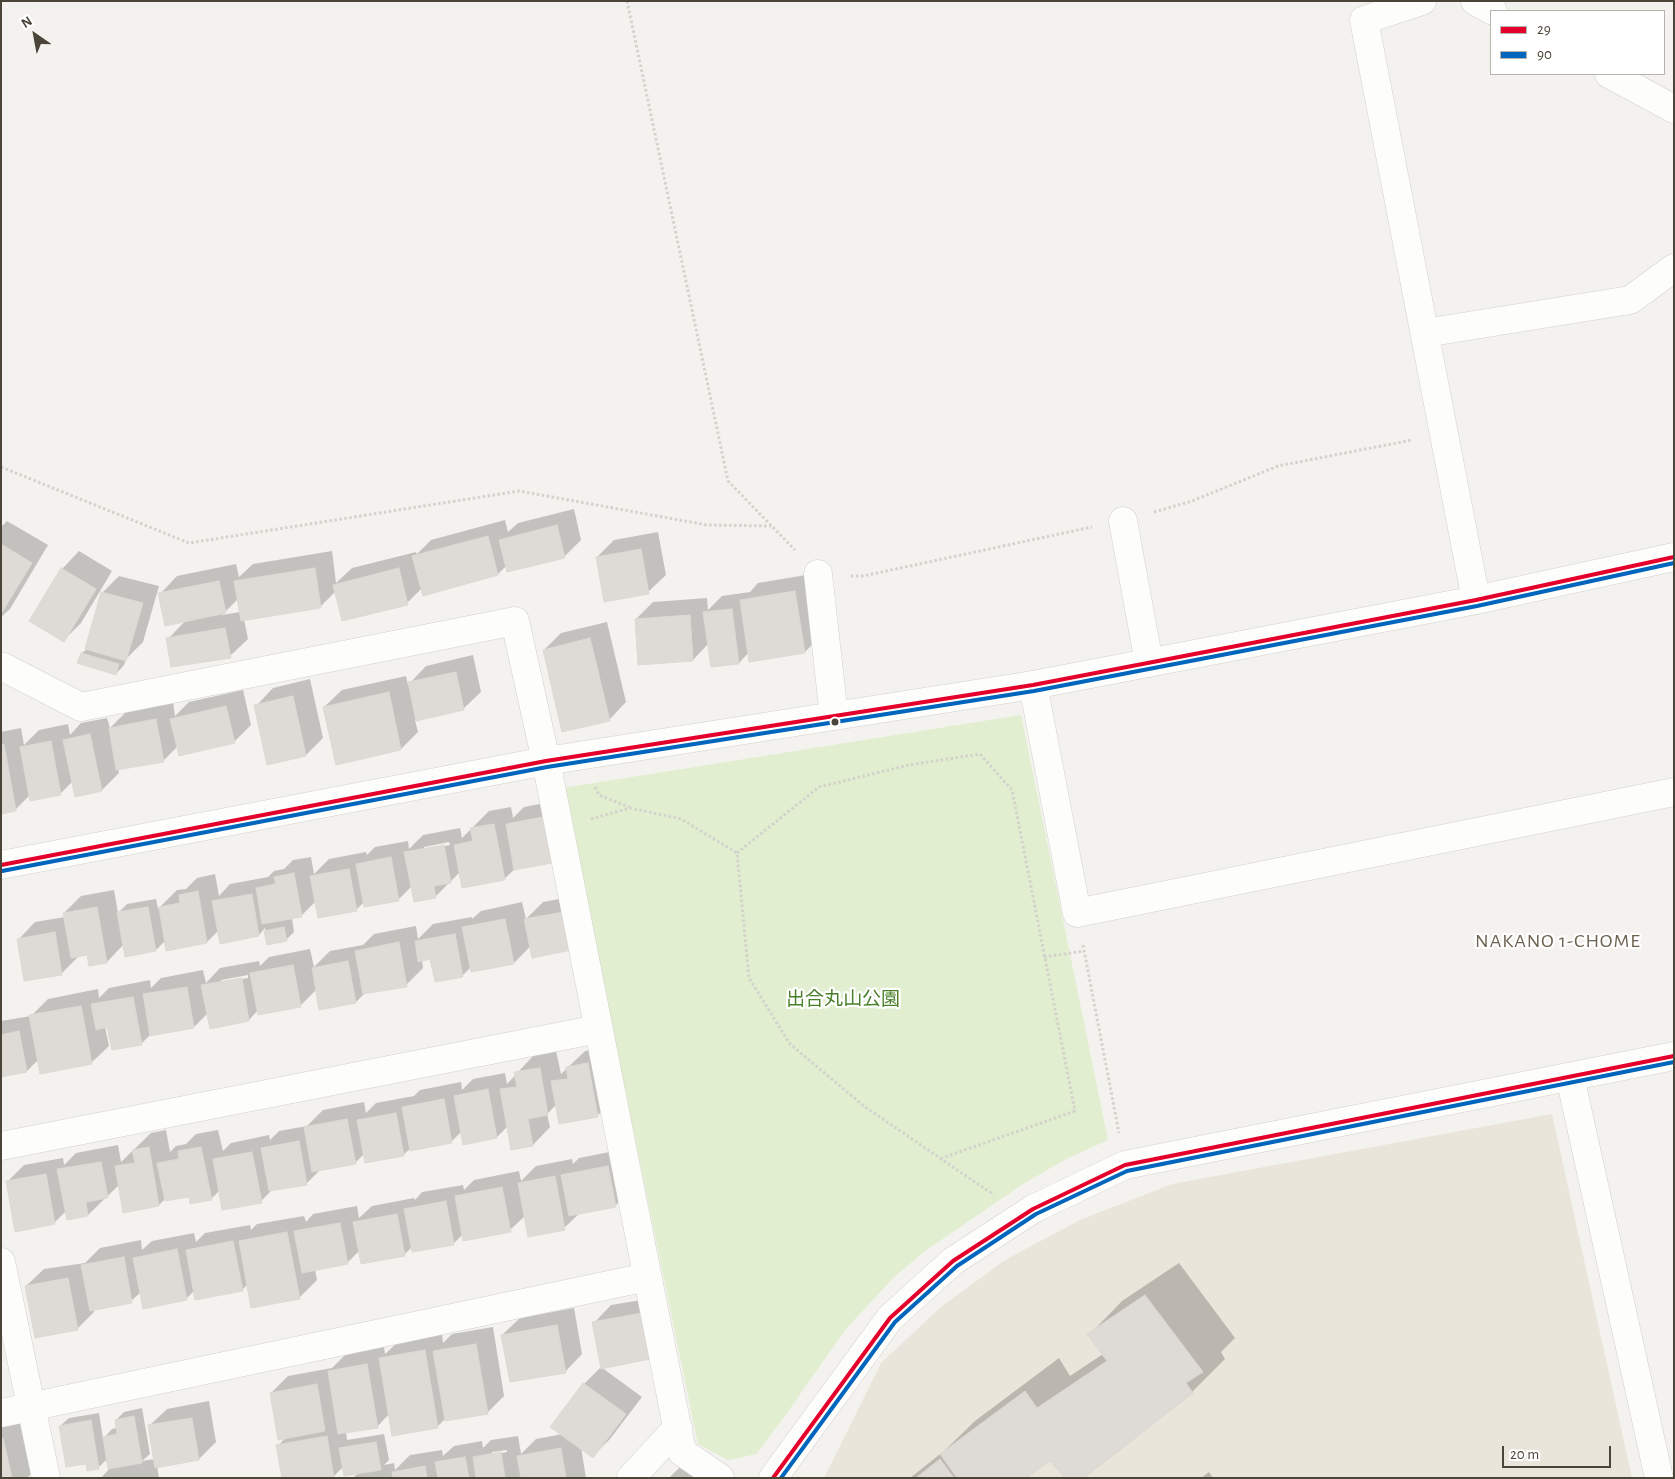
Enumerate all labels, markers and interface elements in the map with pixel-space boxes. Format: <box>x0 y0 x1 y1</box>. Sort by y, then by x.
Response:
north arrow <box>10 10 60 60</box>
legend <box>1490 10 1665 75</box>
text: N <box>19 14 35 31</box>
text: 29 <box>1537 22 1551 37</box>
text: 90 <box>1537 47 1552 62</box>
unlabelled marker <box>830 717 840 727</box>
district label: NAKANO 1-CHOME <box>1473 929 1643 953</box>
park label: 出合丸山公園 <box>786 988 900 1010</box>
scale bar <box>1505 1436 1614 1468</box>
text: 20 m <box>1510 1447 1539 1462</box>

